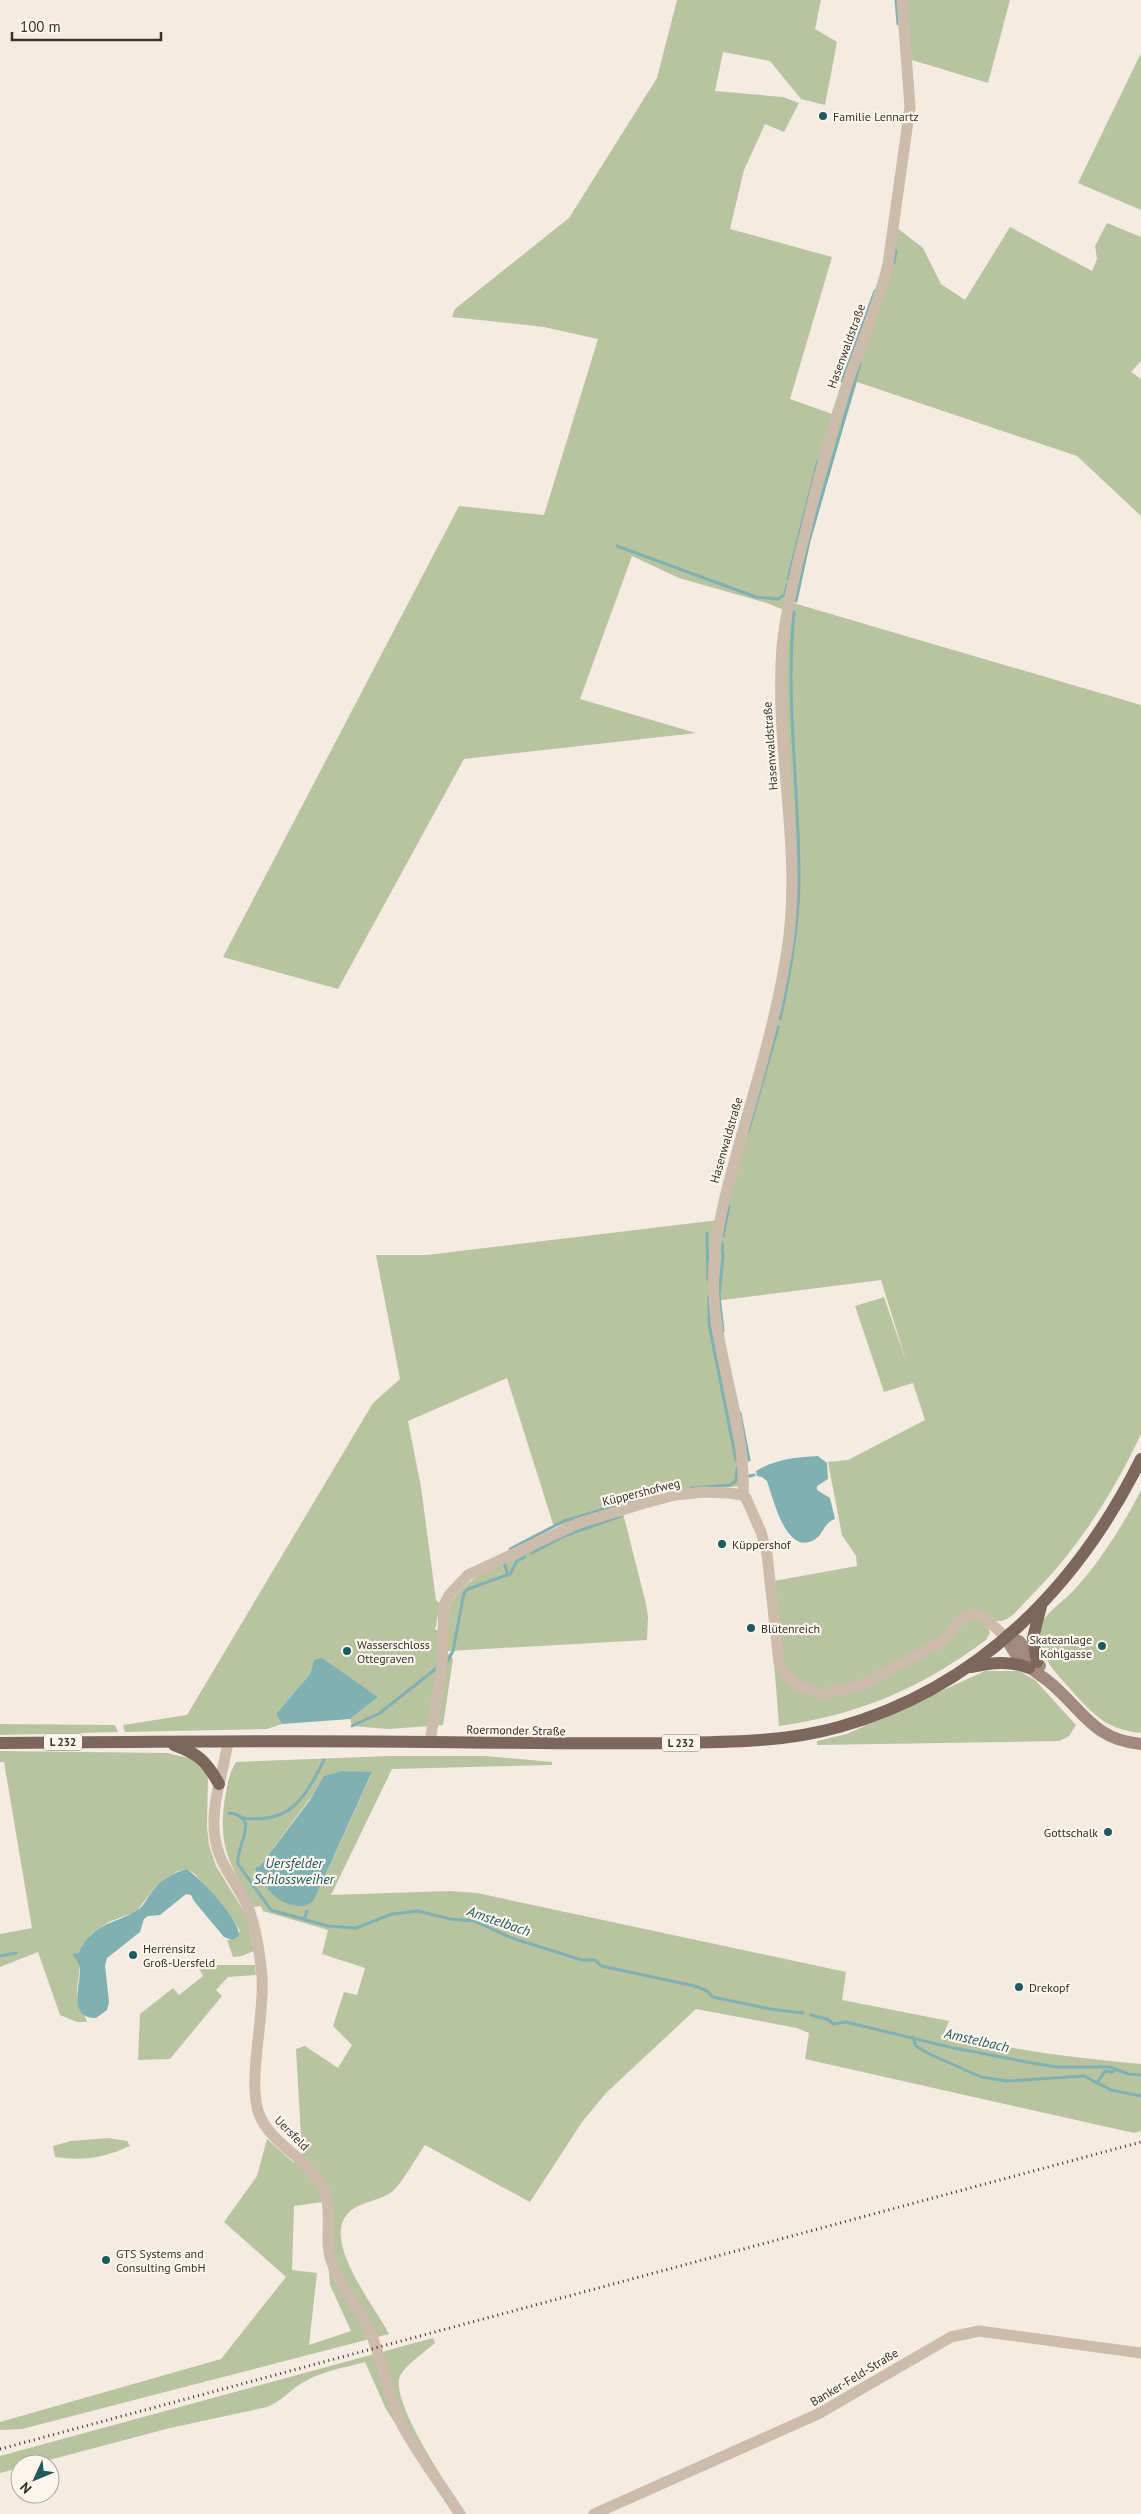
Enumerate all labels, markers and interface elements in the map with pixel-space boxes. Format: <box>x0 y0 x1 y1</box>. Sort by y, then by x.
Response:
scale bar <box>12 10 161 42</box>
text: 100 m <box>20 17 61 36</box>
place label: Familie Lennartz <box>833 109 919 124</box>
marker: Familie Lennartz <box>817 110 829 122</box>
street label: Hasenwaldstraße <box>824 302 868 390</box>
street label: Hasenwaldstraße <box>759 701 781 791</box>
street label: Hasenwaldstraße <box>707 1095 745 1185</box>
street label: Küppershofweg <box>600 1475 682 1509</box>
place label: Küppershof <box>732 1537 792 1552</box>
marker: Küppershof <box>716 1538 728 1550</box>
place label: Blütenreich <box>761 1621 820 1636</box>
marker: Blütenreich <box>745 1622 757 1634</box>
place label: Skateanlage Kohlgasse <box>1029 1632 1092 1661</box>
place label: Wasserschloss Ottegraven <box>357 1637 430 1666</box>
marker: Skateanlage Kohlgasse <box>1096 1640 1108 1652</box>
marker: Wasserschloss Ottegraven <box>341 1645 353 1657</box>
street label: Roermonder Straße <box>466 1722 566 1738</box>
road number: L 232 <box>44 1734 82 1750</box>
road number: L 232 <box>662 1735 700 1752</box>
place label: Gottschalk <box>1044 1825 1098 1840</box>
marker: Gottschalk <box>1102 1826 1114 1838</box>
water label: Uersfelder Schlossweiher <box>254 1854 336 1888</box>
water label: Amstelbach <box>464 1901 533 1940</box>
place label: Herrensitz Groß-Uersfeld <box>143 1941 215 1970</box>
marker: Herrensitz Groß-Uersfeld <box>127 1949 139 1961</box>
place label: Drekopf <box>1029 1980 1070 1995</box>
marker: Drekopf <box>1013 1981 1025 1993</box>
water label: Amstelbach <box>942 2024 1011 2056</box>
street label: Uersfeld <box>272 2113 312 2153</box>
place label: GTS Systems and Consulting GmbH <box>116 2246 206 2275</box>
marker: GTS Systems and Consulting GmbH <box>100 2254 112 2266</box>
street label: Banker-Feld-Straße <box>807 2345 901 2409</box>
north arrow <box>10 2454 60 2504</box>
text: N <box>16 2478 35 2498</box>

